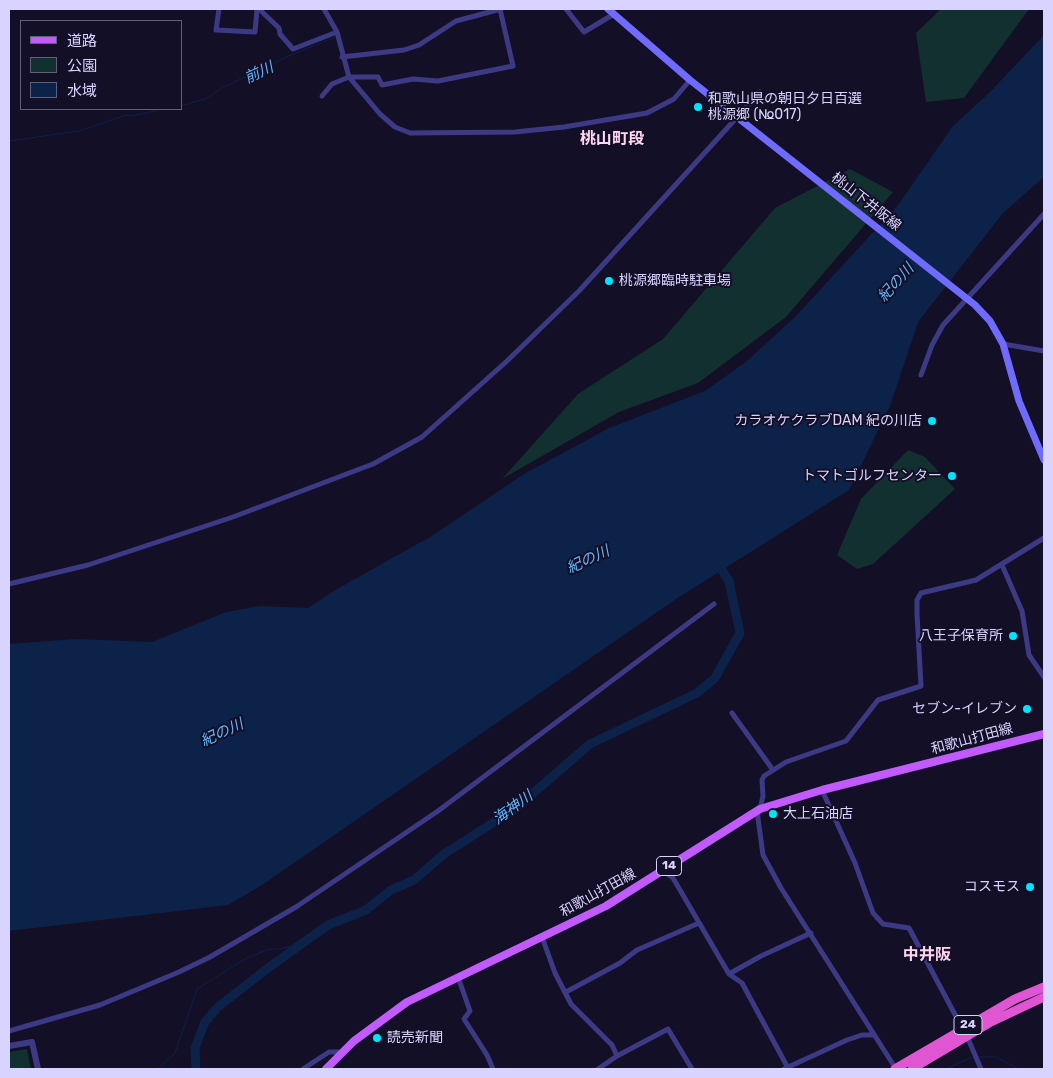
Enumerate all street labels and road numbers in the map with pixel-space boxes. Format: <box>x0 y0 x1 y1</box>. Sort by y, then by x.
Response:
street label: 桃山下井阪線 <box>828 170 904 234</box>
street label: 和歌山打田線 <box>929 720 1015 758</box>
road number: 14 <box>656 856 682 876</box>
street label: 和歌山打田線 <box>557 865 639 921</box>
road number: 24 <box>954 1016 982 1034</box>

